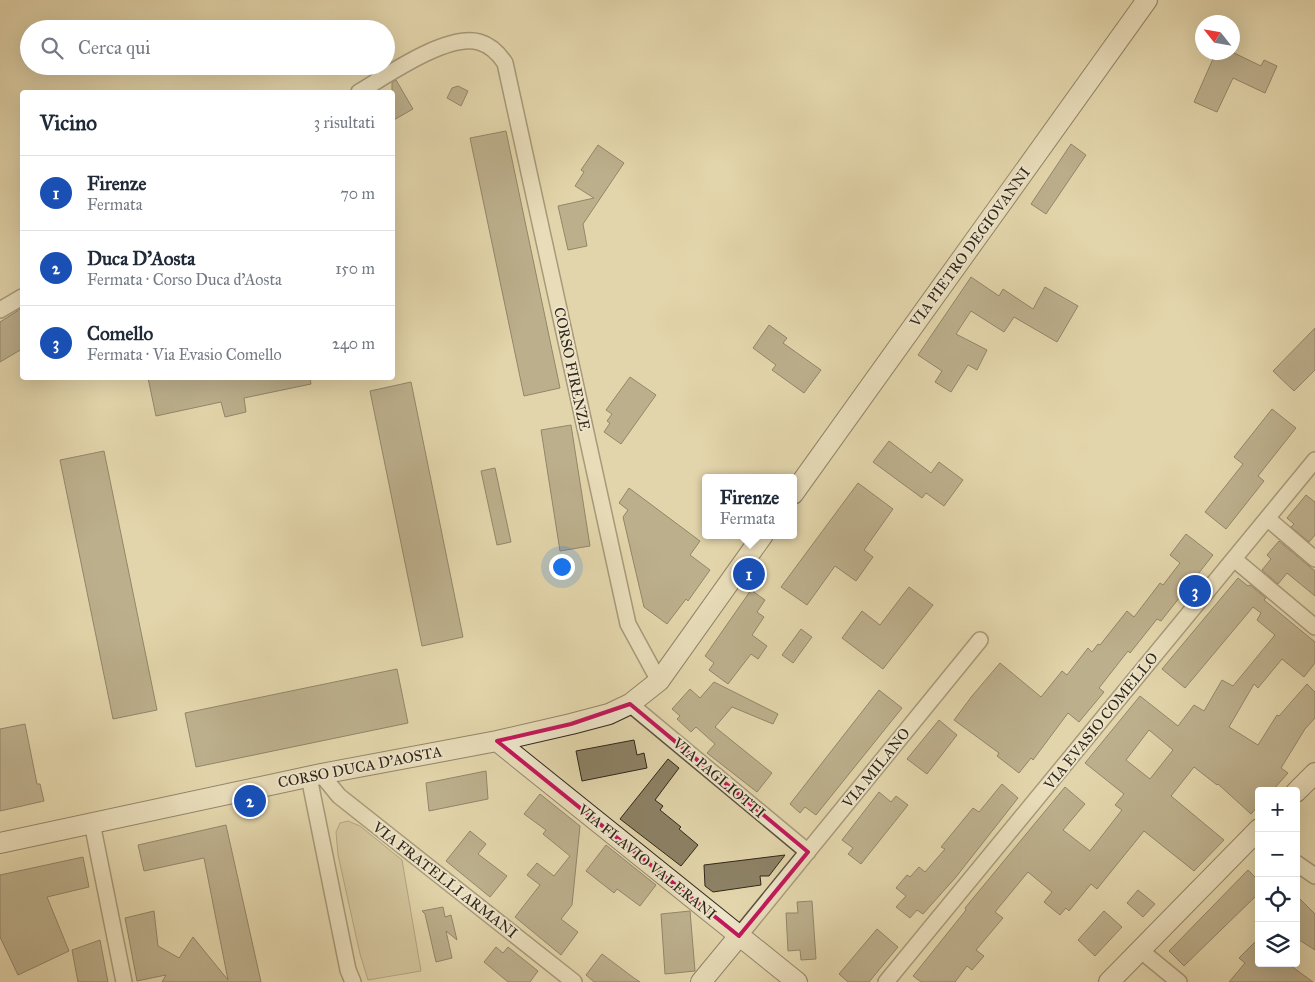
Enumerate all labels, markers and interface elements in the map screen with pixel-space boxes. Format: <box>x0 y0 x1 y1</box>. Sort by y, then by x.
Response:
north arrow <box>1195 15 1240 60</box>
search box <box>20 20 395 75</box>
icon: search <box>38 34 66 62</box>
text: Cerca qui <box>78 36 150 59</box>
text: Vicino <box>40 110 97 136</box>
text: 3 risultati <box>314 113 375 132</box>
street label: VIA PIETRO DEGIOVANNI <box>905 164 1034 331</box>
text: Firenze <box>87 172 147 195</box>
text: 1 <box>53 184 59 203</box>
text: 70 m <box>340 184 375 203</box>
text: Fermata <box>87 195 142 214</box>
text: Duca D'Aosta <box>87 247 195 270</box>
text: 2 <box>52 259 60 278</box>
text: 150 m <box>335 259 375 278</box>
text: Fermata · Corso Duca d'Aosta <box>87 270 282 289</box>
street label: CORSO FIRENZE <box>550 306 594 433</box>
text: Comello <box>87 322 153 345</box>
text: 3 <box>53 334 59 353</box>
text: 240 m <box>332 334 375 353</box>
text: Fermata · Via Evasio Comello <box>87 345 282 364</box>
popup <box>702 474 797 539</box>
text: Firenze <box>720 486 779 509</box>
text: Fermata <box>720 509 775 528</box>
your location <box>549 554 575 580</box>
pin: 1 <box>733 555 765 593</box>
pin: 3 <box>1179 572 1211 610</box>
street label: VIA EVASIO COMELLO <box>1040 649 1162 794</box>
street label: VIA MILANO <box>838 724 914 812</box>
street label: VIA PAGLIOTTI <box>668 734 769 822</box>
street label: CORSO DUCA D'AOSTA <box>276 742 444 792</box>
pin: 2 <box>234 782 266 820</box>
map controls <box>1255 787 1300 967</box>
button: + <box>1255 787 1300 832</box>
street label: VIA FLAVIO VALERANI <box>573 800 720 923</box>
street label: VIA FRATELLI ARMANI <box>368 817 521 942</box>
button: − <box>1255 832 1300 877</box>
button: locate <box>1255 877 1300 922</box>
button: layers <box>1255 922 1300 967</box>

